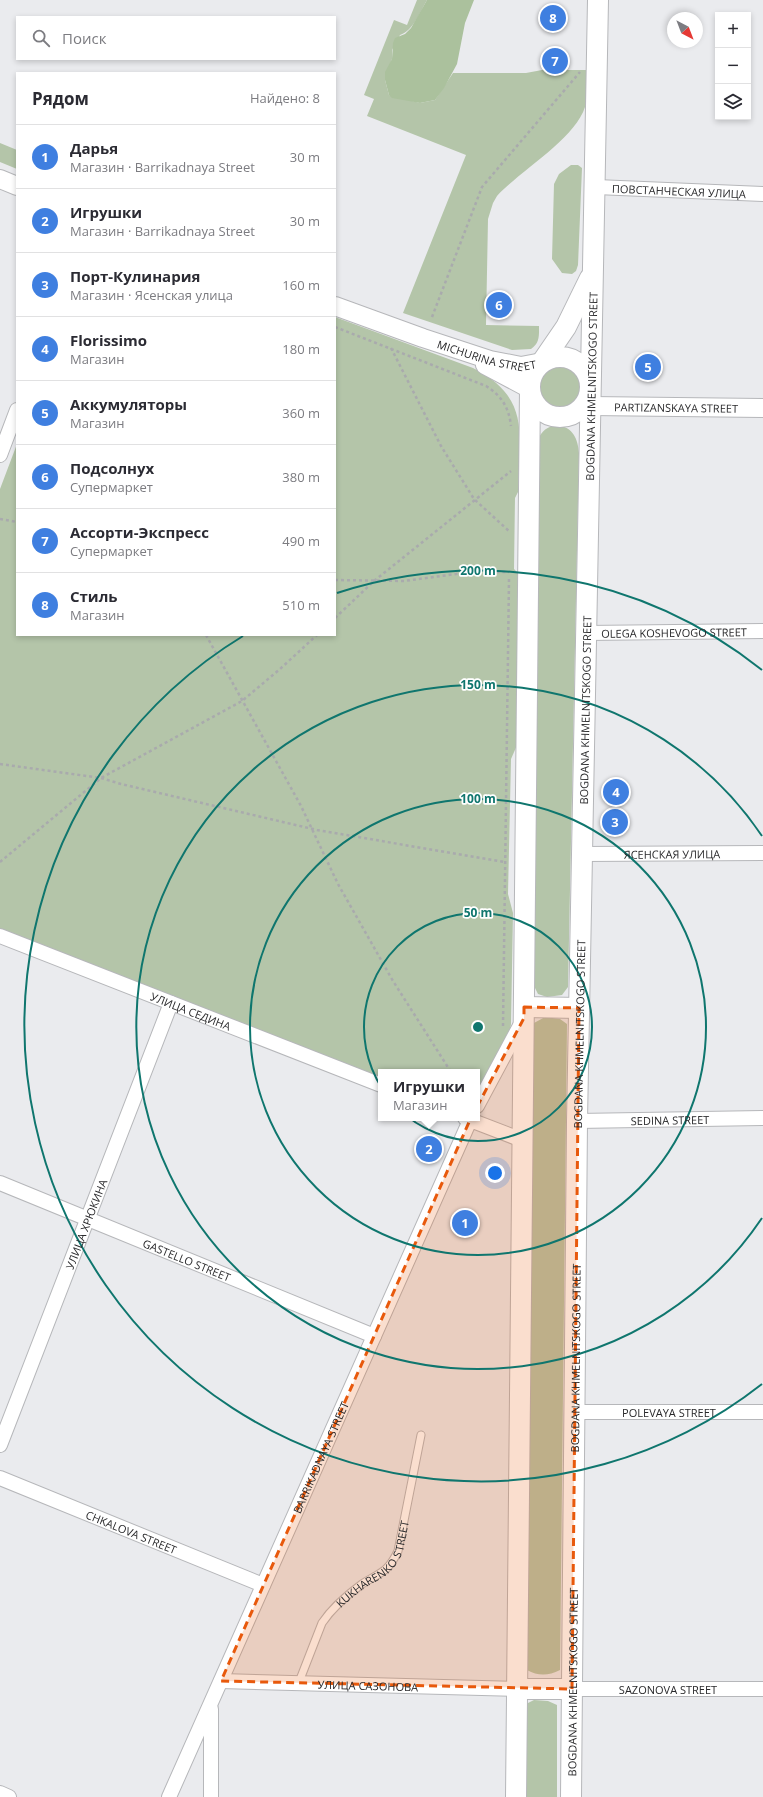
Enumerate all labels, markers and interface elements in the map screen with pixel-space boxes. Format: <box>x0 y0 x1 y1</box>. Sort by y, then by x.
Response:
pin: 8 <box>540 3 566 33</box>
north arrow <box>667 12 703 48</box>
map controls <box>715 12 751 120</box>
button: + <box>715 12 751 48</box>
search box <box>16 16 336 60</box>
icon: search <box>30 27 52 49</box>
text: Поиск <box>62 28 106 48</box>
pin: 7 <box>542 46 568 76</box>
button: − <box>715 48 751 84</box>
button: layers <box>715 84 751 120</box>
text: Рядом <box>32 87 89 110</box>
text: Найдено: 8 <box>250 89 320 107</box>
text: Дарья <box>70 138 118 158</box>
text: 1 <box>41 148 49 166</box>
text: 30 m <box>290 148 320 166</box>
text: Магазин · Barrikadnaya Street <box>70 158 255 176</box>
street label: ПОВСТАНЧЕСКАЯ УЛИЦА <box>612 180 746 201</box>
text: Игрушки <box>70 202 142 222</box>
text: 2 <box>41 212 49 230</box>
text: 30 m <box>290 212 320 230</box>
text: Магазин · Barrikadnaya Street <box>70 222 255 240</box>
text: Порт-Кулинария <box>70 266 200 286</box>
text: 3 <box>41 276 49 294</box>
text: 160 m <box>282 276 320 294</box>
text: Магазин · Ясенская улица <box>70 286 233 304</box>
pin: 6 <box>486 290 512 320</box>
street label: BOGDANA KHMELNITSKOGO STREET <box>581 292 600 481</box>
text: Florissimo <box>70 330 147 350</box>
street label: MICHURINA STREET <box>436 336 537 374</box>
text: 4 <box>41 340 49 358</box>
text: 180 m <box>282 340 320 358</box>
text: Магазин <box>70 350 125 368</box>
pin: 5 <box>635 352 661 382</box>
text: Аккумуляторы <box>70 394 187 414</box>
street label: PARTIZANSKAYA STREET <box>614 399 738 415</box>
text: 5 <box>41 404 49 422</box>
text: 360 m <box>282 404 320 422</box>
text: Магазин <box>70 414 125 432</box>
text: Подсолнух <box>70 458 154 478</box>
text: 6 <box>41 468 49 486</box>
text: 380 m <box>282 468 320 486</box>
text: Супермаркет <box>70 478 153 496</box>
text: Ассорти-Экспресс <box>70 522 209 542</box>
text: 7 <box>41 532 49 550</box>
text: 490 m <box>282 532 320 550</box>
text: Супермаркет <box>70 542 153 560</box>
text: 200 m <box>460 562 496 579</box>
text: Стиль <box>70 586 118 606</box>
text: 8 <box>41 596 49 614</box>
text: 510 m <box>282 596 320 614</box>
text: Магазин <box>70 606 125 624</box>
street label: BOGDANA KHMELNITSKOGO STREET <box>575 616 594 805</box>
street label: OLEGA KOSHEVOGO STREET <box>601 624 747 640</box>
text: 150 m <box>460 676 496 693</box>
pin: 4 <box>603 777 629 807</box>
text: 100 m <box>460 790 496 807</box>
pin: 3 <box>602 807 628 837</box>
street label: ЯСЕНСКАЯ УЛИЦА <box>624 846 720 861</box>
text: 50 m <box>464 904 492 921</box>
street label: BOGDANA KHMELNITSKOGO STREET <box>569 939 588 1129</box>
street label: УЛИЦА СЕДИНА <box>149 988 233 1033</box>
centre of rings <box>471 1020 485 1034</box>
popup <box>378 1069 480 1121</box>
text: Игрушки <box>393 1076 465 1096</box>
text: Магазин <box>393 1096 447 1114</box>
street label: SEDINA STREET <box>631 1111 709 1128</box>
pin: 2 <box>416 1134 442 1164</box>
your location <box>485 1163 505 1183</box>
street label: УЛИЦА ХРЮКИНА <box>61 1177 110 1271</box>
pin: 1 <box>452 1208 478 1238</box>
street label: GASTELLO STREET <box>141 1235 233 1284</box>
street label: BOGDANA KHMELNITSKOGO STREET <box>567 1264 583 1453</box>
street label: BARRIKADNAYA STREET <box>289 1399 352 1515</box>
street label: POLEVAYA STREET <box>622 1405 716 1420</box>
street label: CHKALOVA STREET <box>84 1506 179 1557</box>
street label: KUKHARENKO STREET <box>332 1519 411 1610</box>
street label: BOGDANA KHMELNITSKOGO STREET <box>564 1588 580 1776</box>
street label: УЛИЦА САЗОНОВА <box>318 1676 418 1694</box>
street label: SAZONOVA STREET <box>619 1682 717 1697</box>

